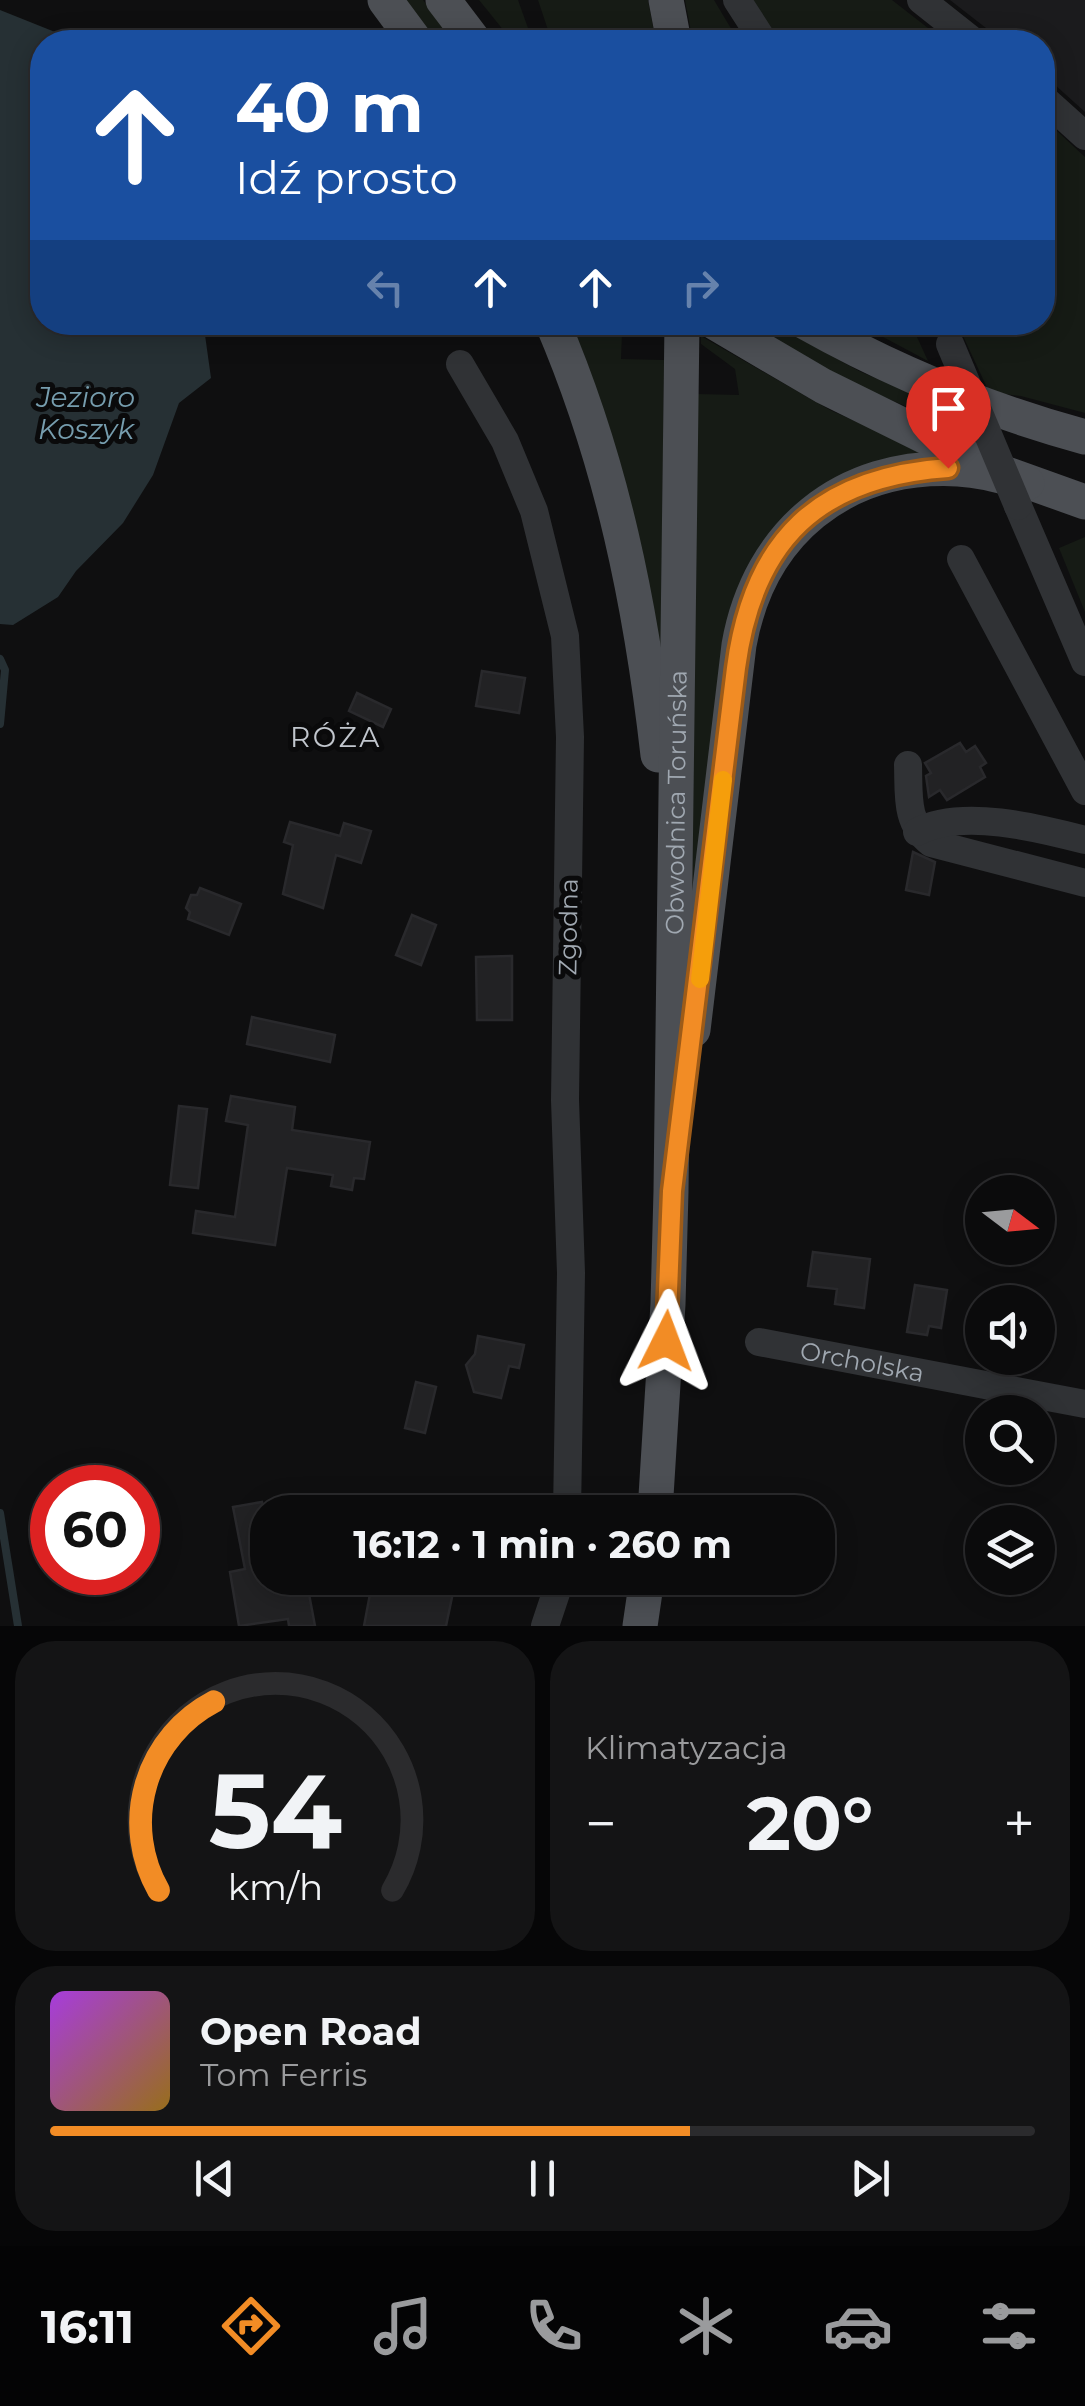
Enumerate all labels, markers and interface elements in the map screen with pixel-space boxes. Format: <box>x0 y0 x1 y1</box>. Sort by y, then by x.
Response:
text: 40 m <box>235 64 424 150</box>
icon: ahead <box>70 70 200 200</box>
text: Idź prosto <box>235 150 458 205</box>
icon: left <box>358 260 413 315</box>
icon: ahead <box>463 260 518 315</box>
icon: ahead <box>568 260 623 315</box>
icon: right <box>673 260 728 315</box>
pin <box>906 366 991 469</box>
water label: Jezioro Koszyk <box>35 380 135 446</box>
icon: arrive <box>921 381 976 436</box>
street label: Obwodnica Toruńska <box>659 670 693 935</box>
district label: RÓŻA <box>290 720 382 754</box>
street label: Zgodna <box>552 878 584 976</box>
north arrow <box>965 1175 1055 1265</box>
map controls <box>965 1175 1055 1595</box>
button: sound <box>965 1285 1055 1375</box>
position arrow <box>614 1289 718 1393</box>
street label: Orcholska <box>798 1335 927 1388</box>
button: search <box>965 1395 1055 1485</box>
speed limit sign: 60 <box>30 1465 160 1595</box>
button: layers <box>965 1505 1055 1595</box>
text: 16:12 · 1 min · 260 m <box>353 1521 732 1568</box>
text: Klimatyzacja <box>585 1728 788 1767</box>
text: 54 <box>208 1747 342 1874</box>
text: 20° <box>747 1777 873 1869</box>
text: − <box>585 1790 617 1857</box>
text: + <box>1003 1790 1035 1857</box>
text: km/h <box>227 1865 323 1909</box>
text: Open Road <box>200 2008 422 2055</box>
text: Tom Ferris <box>200 2055 367 2094</box>
icon: previous <box>187 2151 242 2206</box>
icon: pause <box>515 2151 570 2206</box>
icon: next <box>843 2151 898 2206</box>
icon: directions <box>216 2291 286 2361</box>
icon: music <box>368 2291 438 2361</box>
icon: phone <box>519 2291 589 2361</box>
icon: climate <box>671 2291 741 2361</box>
icon: car <box>823 2291 893 2361</box>
icon: filters <box>974 2291 1044 2361</box>
text: 16:11 <box>41 2299 134 2354</box>

